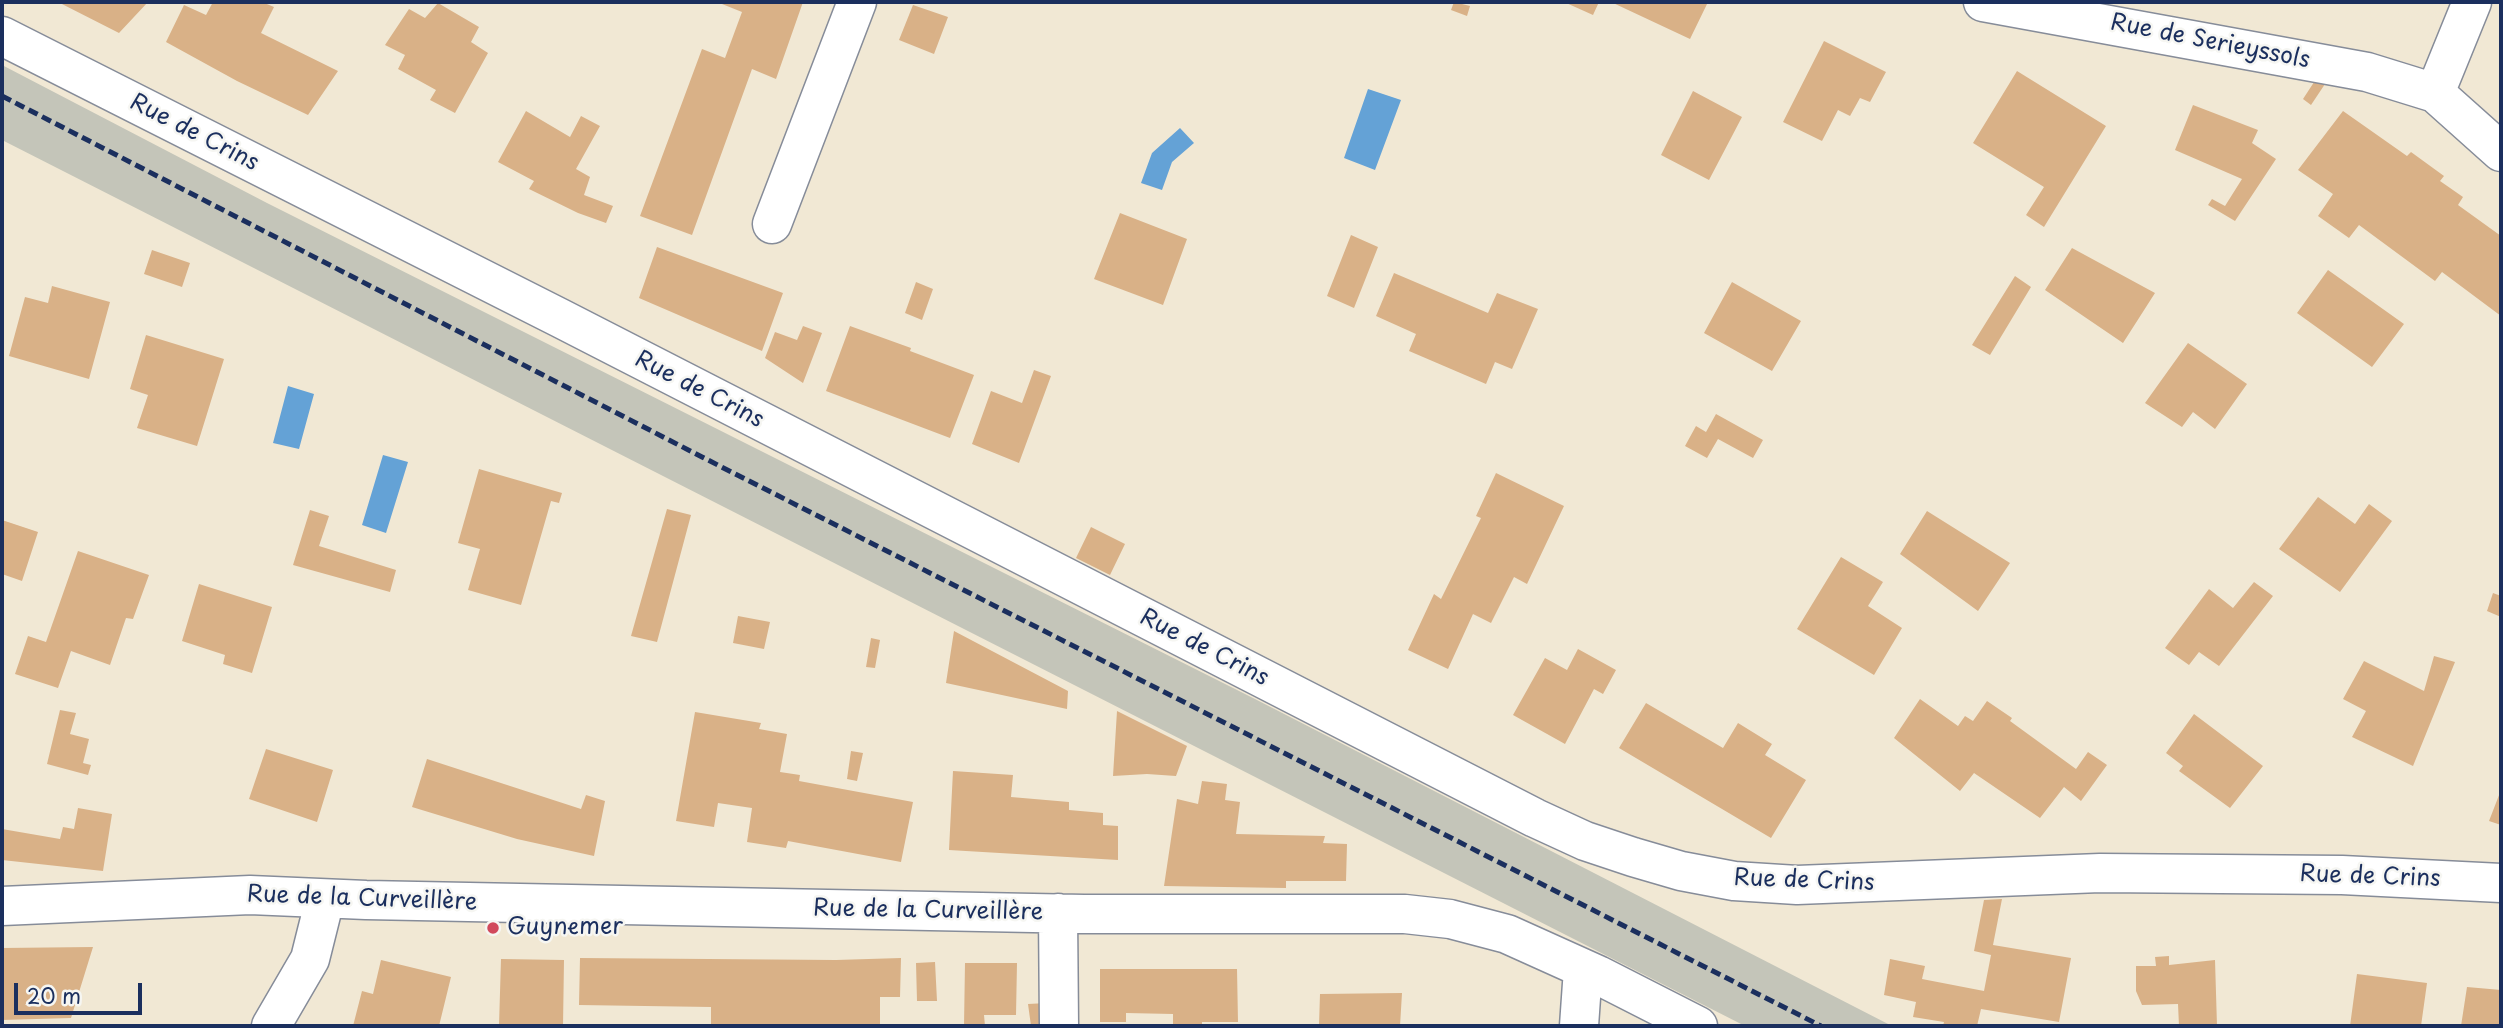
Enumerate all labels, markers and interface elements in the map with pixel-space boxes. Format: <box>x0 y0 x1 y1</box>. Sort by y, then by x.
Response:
street label: Rue de Serieyssols <box>2108 9 2312 75</box>
street label: Rue de Crins <box>125 89 263 177</box>
street label: Rue de Crins <box>630 346 768 434</box>
street label: Rue de Crins <box>1135 604 1273 692</box>
street label: Rue de Crins <box>2299 861 2441 893</box>
street label: Rue de Crins <box>1733 865 1875 897</box>
street label: Rue de la Curveillère <box>246 881 478 917</box>
street label: Rue de la Curveillère <box>813 895 1043 927</box>
place label: Guynemer <box>507 914 623 942</box>
marker: Guynemer <box>485 920 501 936</box>
scale bar <box>18 968 145 1012</box>
text: 20 m <box>27 979 81 1011</box>

